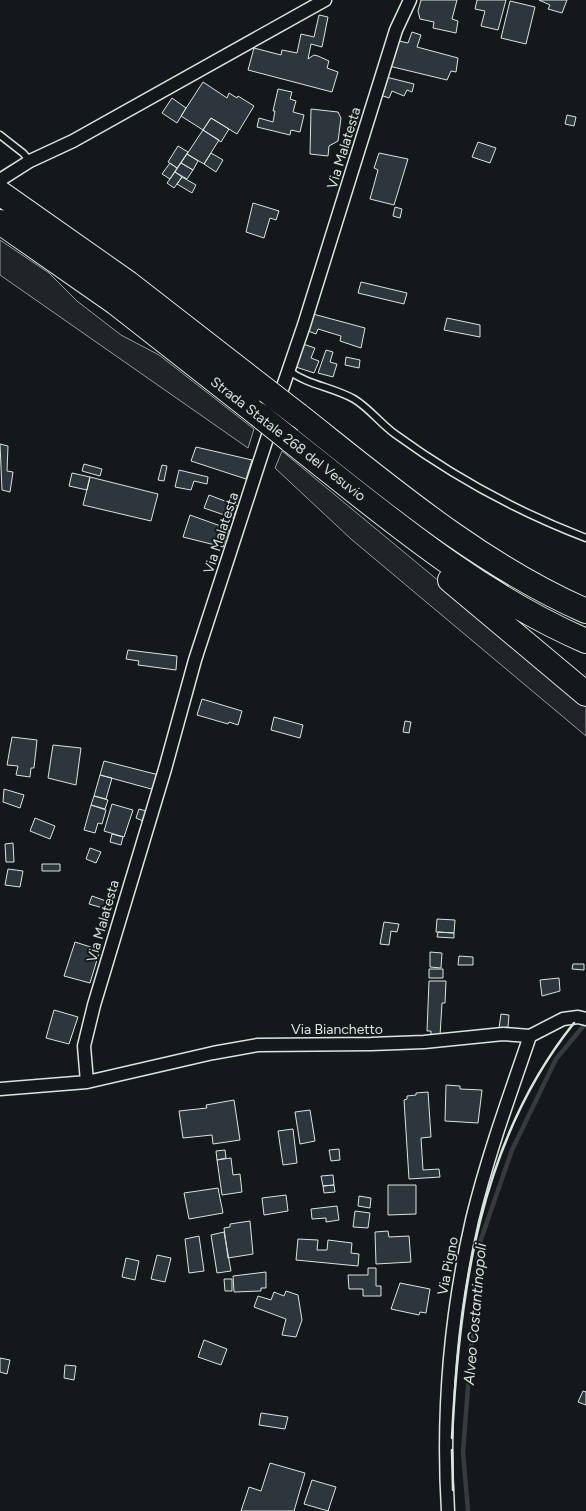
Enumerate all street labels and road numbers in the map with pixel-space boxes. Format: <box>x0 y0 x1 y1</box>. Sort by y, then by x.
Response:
street label: Via Malatesta <box>324 105 364 191</box>
street label: Strada Statale 268 del Vesuvio <box>207 373 369 505</box>
street label: Via Malatesta <box>200 490 242 576</box>
street label: Via Malatesta <box>83 878 123 964</box>
street label: Via Bianchetto <box>291 1021 383 1038</box>
street label: Via Pigno <box>434 1235 462 1297</box>

